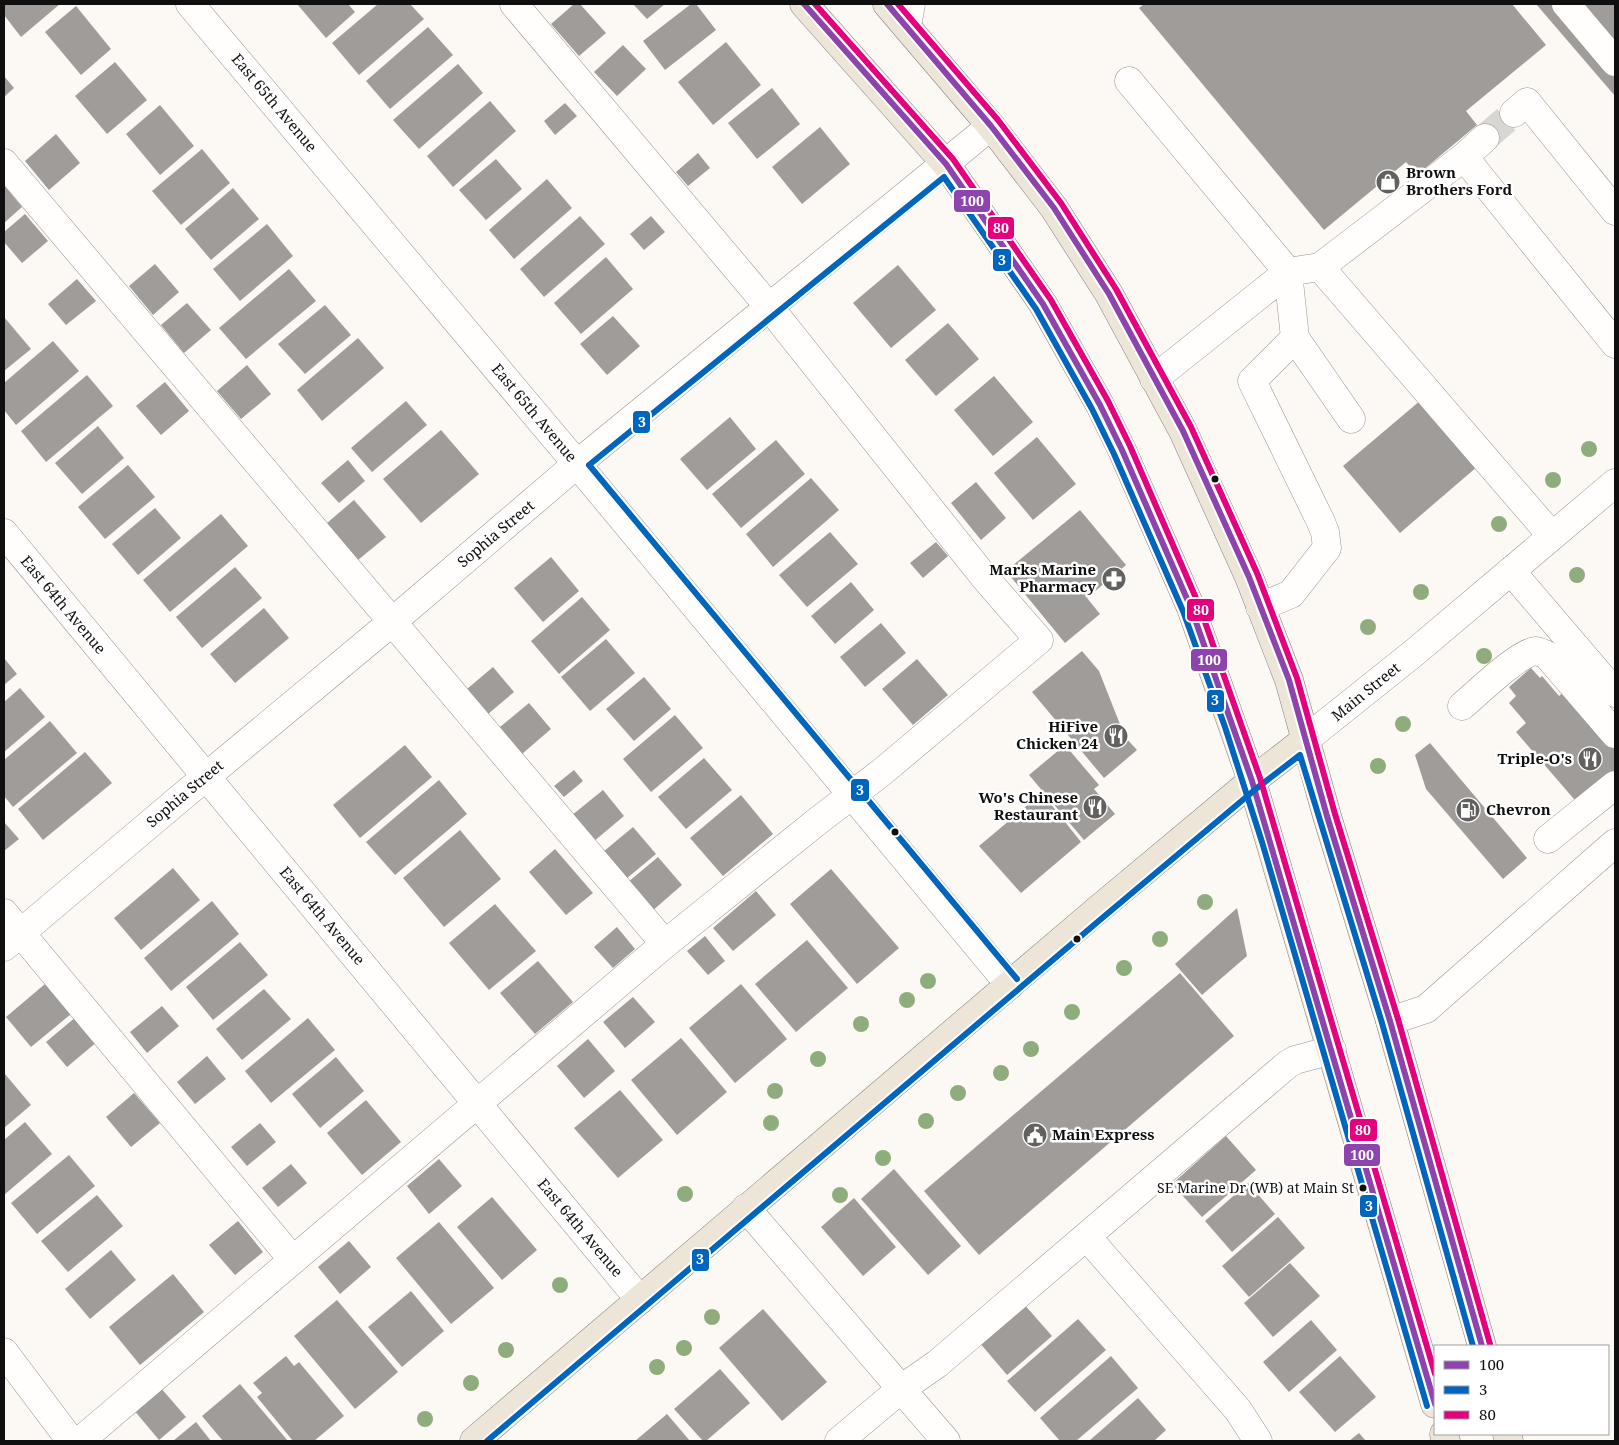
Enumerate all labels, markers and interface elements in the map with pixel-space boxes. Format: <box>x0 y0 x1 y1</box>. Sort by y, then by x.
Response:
street label: East 65th Avenue <box>228 49 322 156</box>
place label: Brown Brothers Ford <box>1406 162 1513 199</box>
shop icon: Brown Brothers Ford <box>1375 169 1401 195</box>
line badge: 100 <box>953 189 991 213</box>
text: 100 <box>960 191 984 210</box>
line badge: 80 <box>987 216 1015 240</box>
text: 80 <box>993 218 1009 237</box>
line badge: 3 <box>992 248 1012 272</box>
text: 3 <box>998 250 1006 269</box>
street label: East 65th Avenue <box>488 359 582 466</box>
line badge: 3 <box>632 410 651 434</box>
text: 3 <box>638 412 646 431</box>
unlabelled marker <box>1210 474 1220 484</box>
street label: Sophia Street <box>453 495 538 571</box>
street label: East 64th Avenue <box>17 551 111 658</box>
place label: Marks Marine Pharmacy <box>989 559 1096 596</box>
pharmacy icon: Marks Marine Pharmacy <box>1101 566 1127 592</box>
line badge: 80 <box>1186 598 1215 622</box>
text: 80 <box>1193 600 1209 619</box>
line badge: 100 <box>1190 648 1228 672</box>
text: 100 <box>1197 650 1221 669</box>
street label: Main Street <box>1327 657 1404 725</box>
line badge: 3 <box>1206 689 1225 713</box>
text: 3 <box>1211 690 1219 709</box>
place label: HiFive Chicken 24 <box>1016 716 1099 753</box>
restaurant icon: HiFive Chicken 24 <box>1103 723 1129 749</box>
restaurant icon: Triple-O's <box>1577 746 1603 772</box>
place label: Triple-O's <box>1498 748 1572 768</box>
street label: Sophia Street <box>142 755 227 831</box>
line badge: 3 <box>850 778 870 802</box>
text: 3 <box>856 780 864 799</box>
place label: Wo's Chinese Restaurant <box>979 787 1078 824</box>
restaurant icon: Wo's Chinese Restaurant <box>1082 794 1108 820</box>
fuel station icon: Chevron <box>1455 797 1481 823</box>
place label: Chevron <box>1486 799 1551 819</box>
unlabelled marker <box>890 827 900 837</box>
street label: East 64th Avenue <box>276 862 370 969</box>
unlabelled marker <box>1072 934 1082 944</box>
line badge: 80 <box>1349 1118 1378 1142</box>
text: 80 <box>1355 1120 1371 1139</box>
public building icon: Main Express <box>1022 1122 1048 1148</box>
place label: Main Express <box>1052 1124 1154 1144</box>
line badge: 100 <box>1343 1143 1381 1167</box>
text: 100 <box>1350 1145 1374 1164</box>
street label: East 64th Avenue <box>534 1174 628 1281</box>
place label: SE Marine Dr (WB) at Main St <box>1157 1178 1354 1197</box>
marker: SE Marine Dr (WB) at Main St <box>1358 1183 1368 1193</box>
line badge: 3 <box>1359 1194 1378 1218</box>
text: 3 <box>1365 1196 1373 1215</box>
line badge: 3 <box>691 1248 710 1272</box>
text: 3 <box>696 1249 704 1268</box>
legend <box>1434 1345 1609 1435</box>
text: 100 <box>1479 1354 1504 1374</box>
text: 3 <box>1479 1379 1487 1399</box>
text: 80 <box>1479 1404 1496 1424</box>

